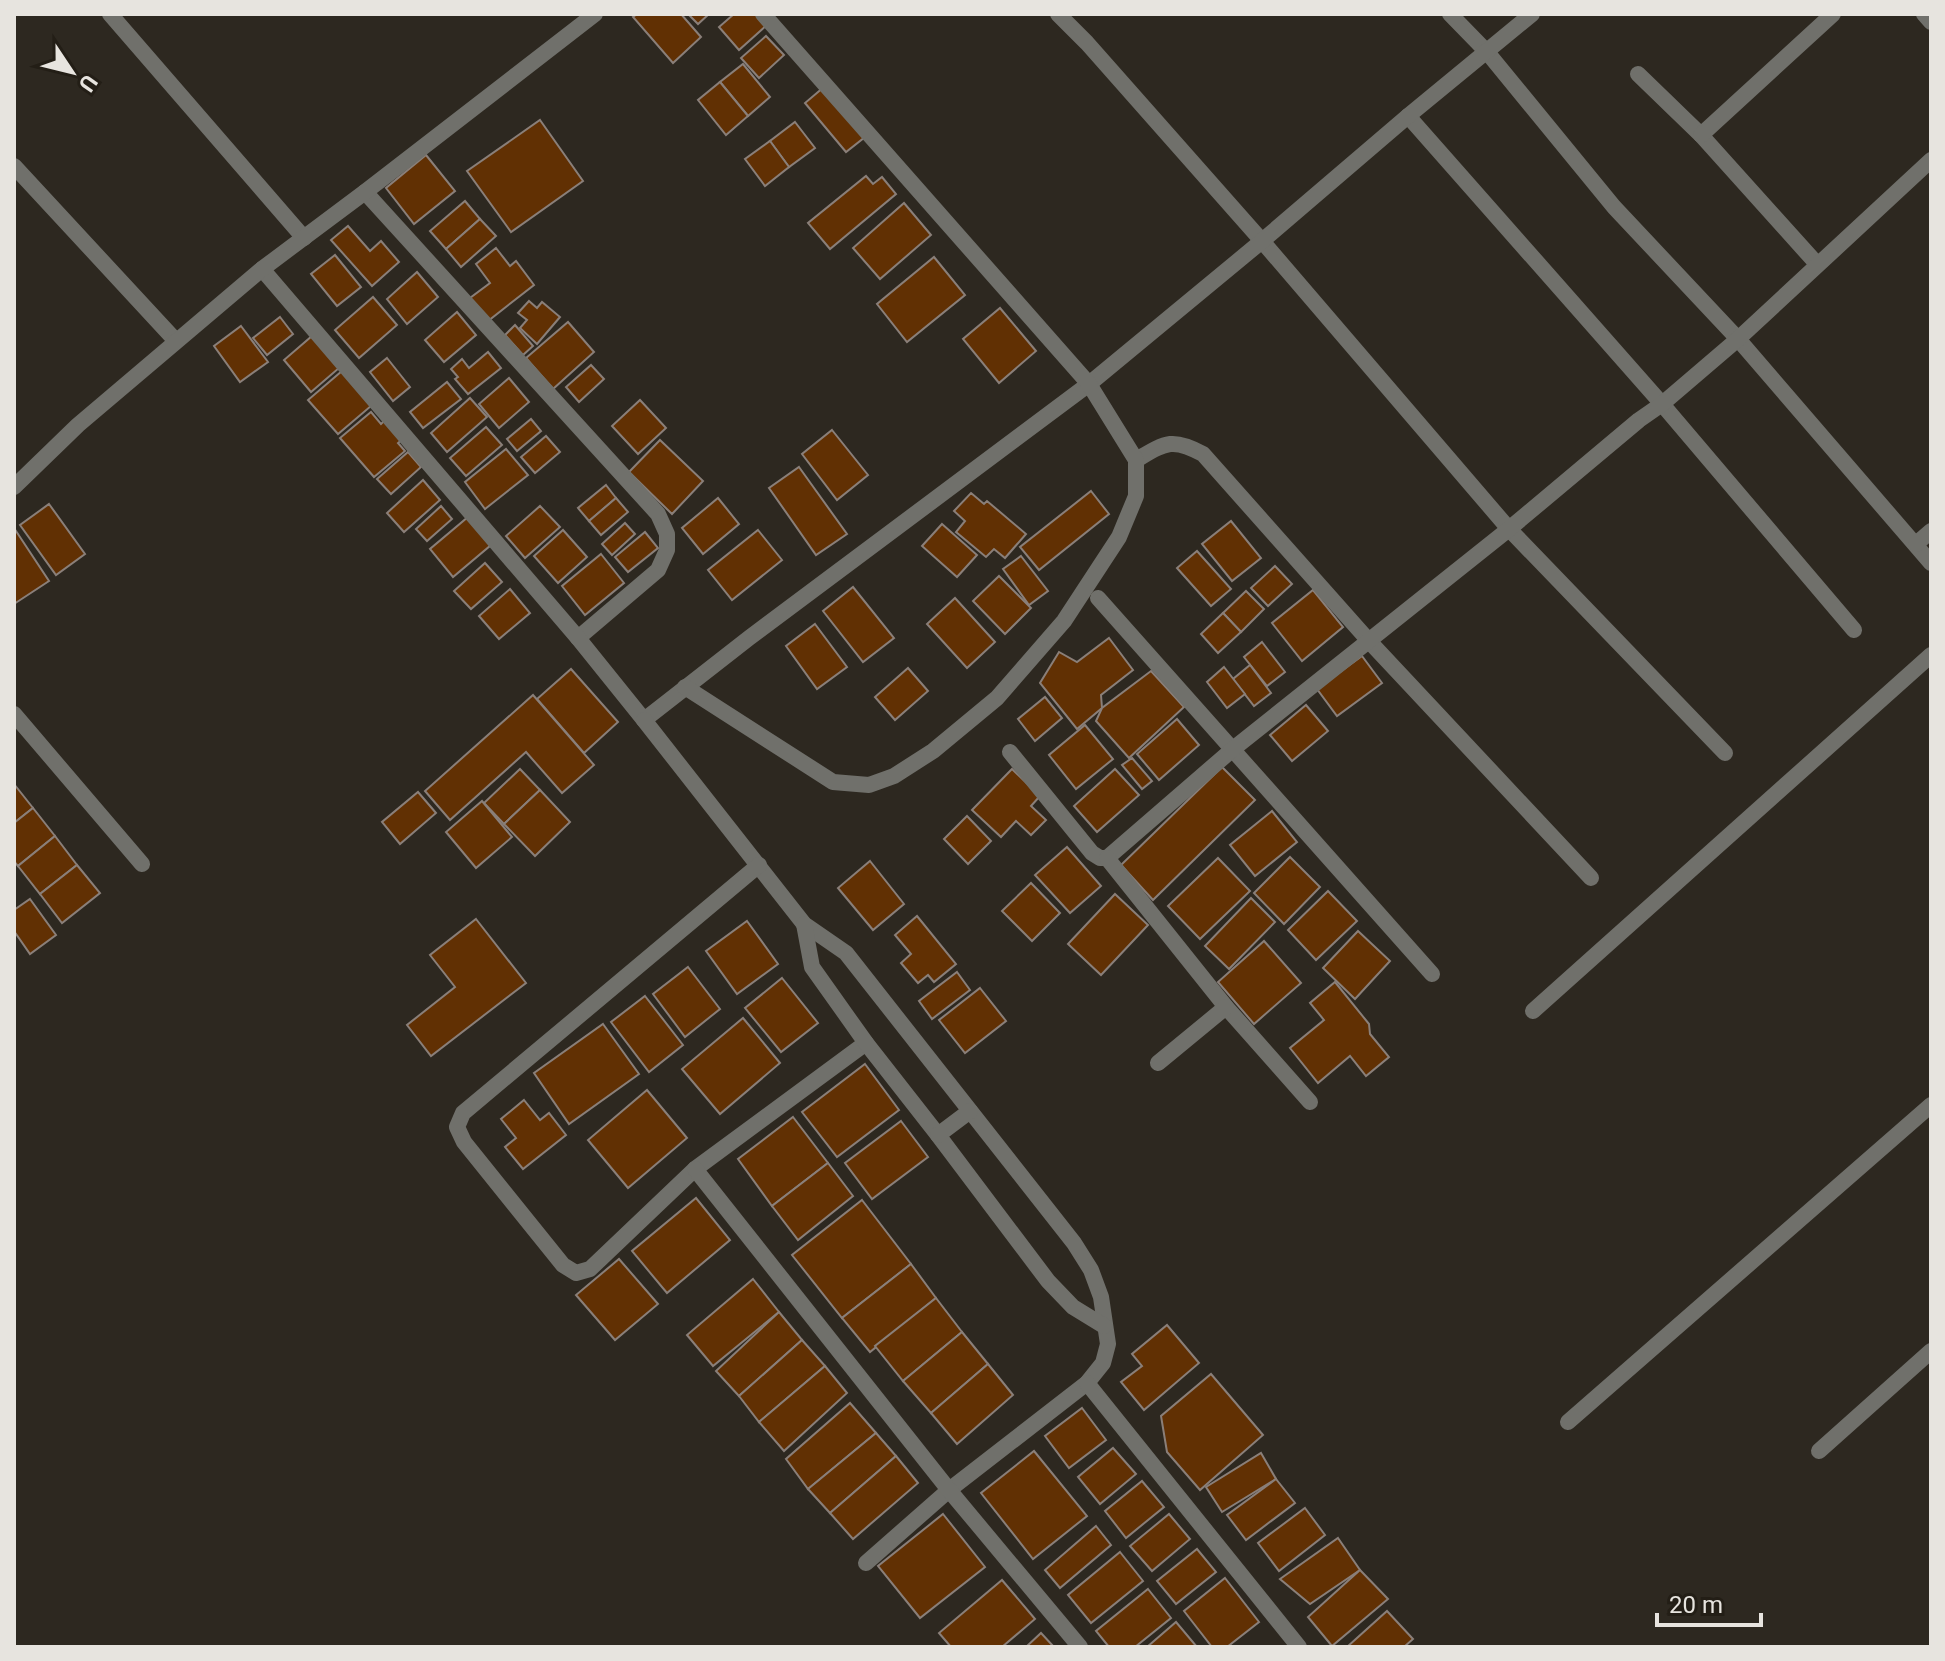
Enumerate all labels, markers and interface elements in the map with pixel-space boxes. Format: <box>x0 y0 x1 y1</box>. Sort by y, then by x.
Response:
north arrow <box>32 32 112 112</box>
text: U <box>74 70 102 96</box>
scale bar <box>1657 1577 1761 1627</box>
text: 20 m <box>1669 1591 1723 1619</box>

